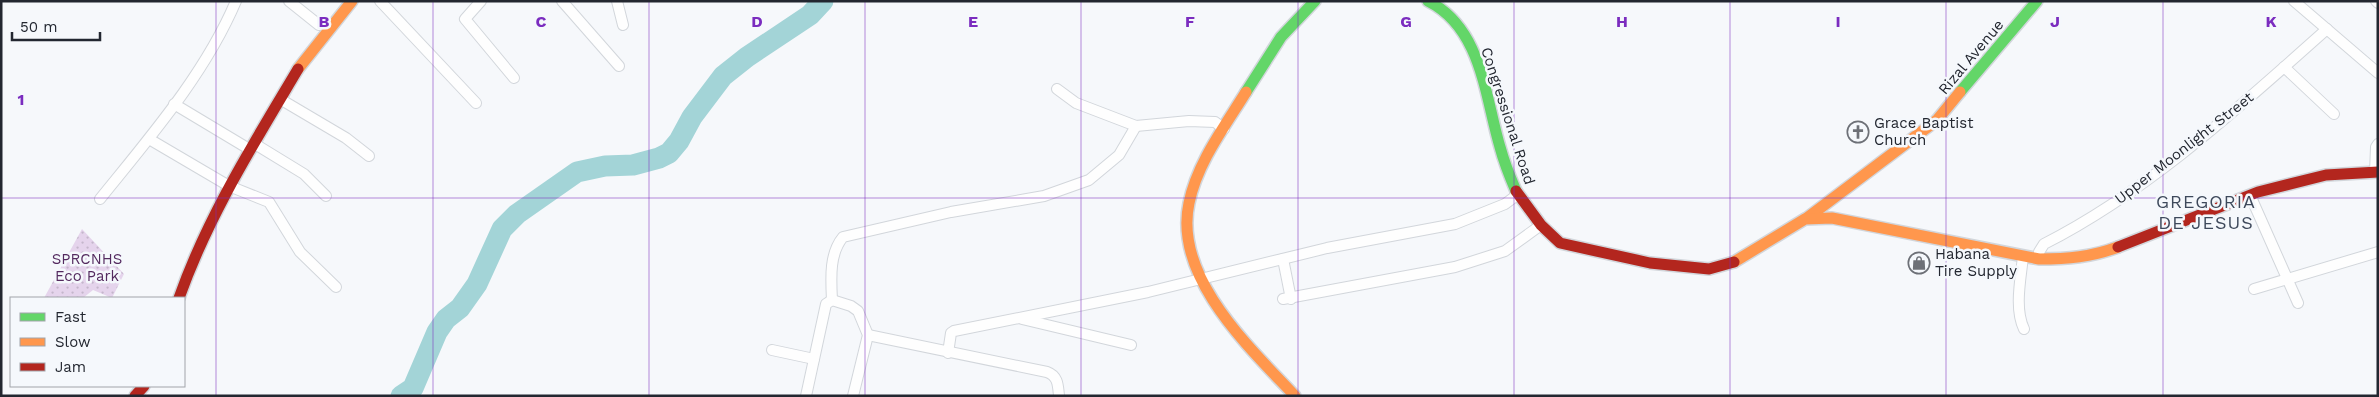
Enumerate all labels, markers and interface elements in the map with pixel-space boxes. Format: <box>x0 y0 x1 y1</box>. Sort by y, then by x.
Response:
scale bar <box>12 10 100 42</box>
text: B <box>319 12 330 31</box>
text: C <box>536 12 547 31</box>
text: D <box>751 12 763 31</box>
text: E <box>968 12 978 31</box>
text: F <box>1185 12 1195 31</box>
text: G <box>1400 12 1412 31</box>
text: H <box>1616 12 1628 31</box>
text: I <box>1835 12 1841 31</box>
text: J <box>2050 12 2060 31</box>
text: K <box>2265 12 2277 31</box>
street label: Rizal Avenue <box>1935 16 2007 98</box>
text: 50 m <box>20 18 57 36</box>
street label: Congressional Road <box>1477 45 1539 187</box>
street label: Upper Moonlight Street <box>2111 88 2258 208</box>
text: 1 <box>18 90 24 109</box>
place label: Grace Baptist Church <box>1874 114 1974 149</box>
church icon: Grace Baptist Church <box>1846 120 1870 144</box>
district label: GREGORIA DE JESUS <box>2156 191 2256 233</box>
place label: Habana Tire Supply <box>1935 245 2017 280</box>
park label: SPRCNHS Eco Park <box>52 250 122 285</box>
shop icon: Habana Tire Supply <box>1907 251 1931 275</box>
legend <box>10 297 185 387</box>
text: Fast <box>55 308 87 326</box>
text: Slow <box>55 333 91 351</box>
text: Jam <box>55 358 86 376</box>

